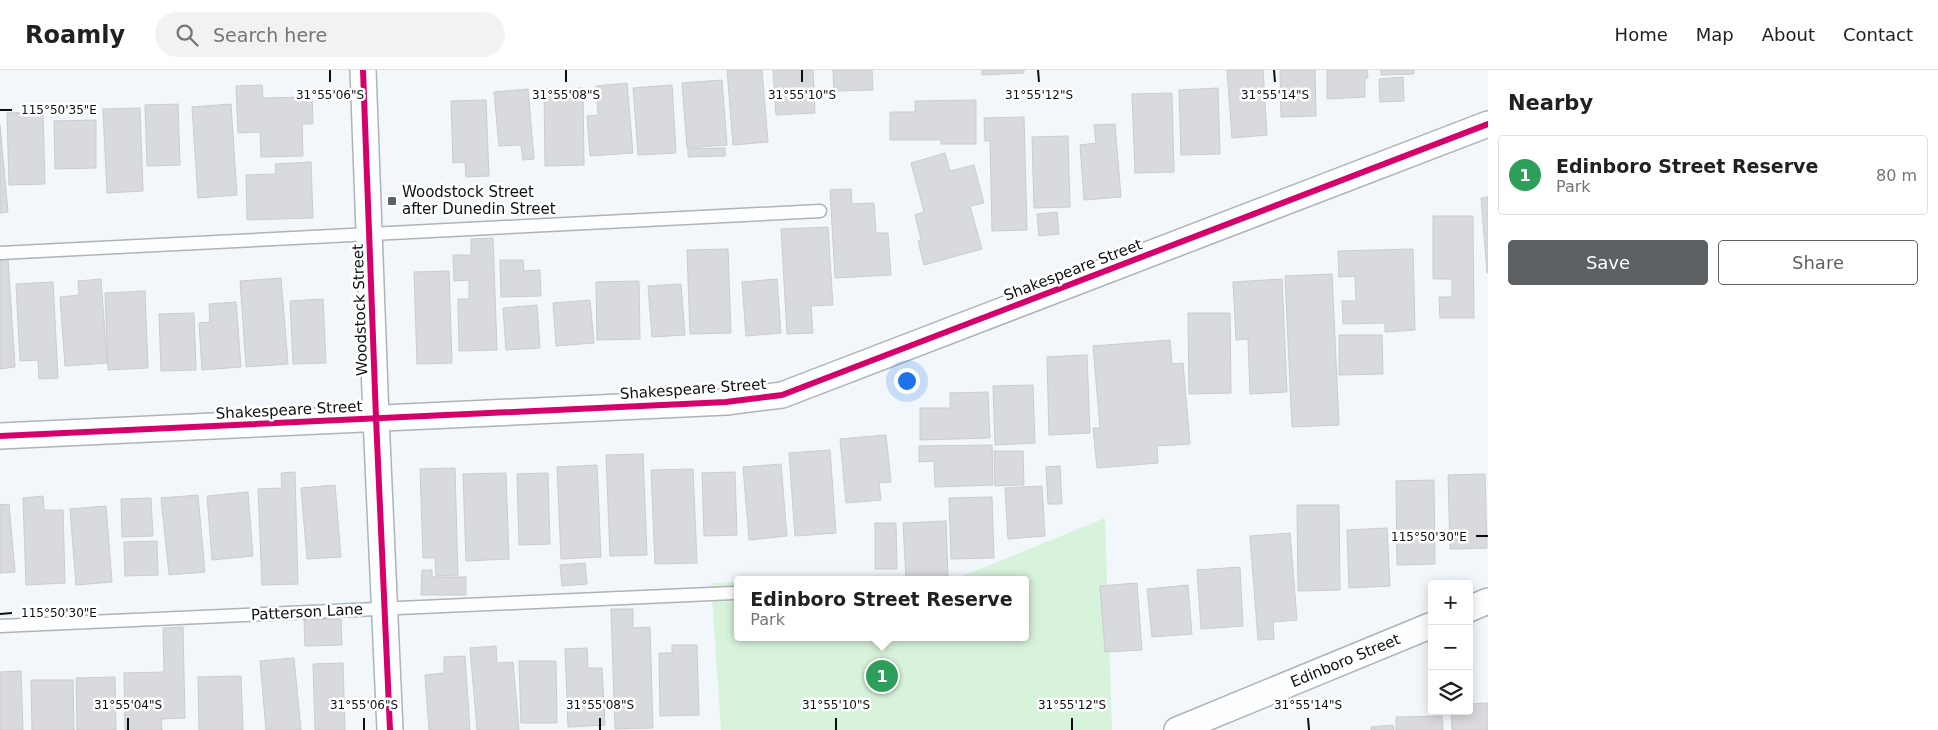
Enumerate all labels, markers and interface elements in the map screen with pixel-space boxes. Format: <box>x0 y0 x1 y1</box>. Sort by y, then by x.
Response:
search box <box>155 12 505 57</box>
text: Roamly <box>25 21 125 49</box>
icon: search <box>173 21 201 49</box>
text: Search here <box>213 24 327 46</box>
text: Home <box>1615 24 1668 45</box>
text: Map <box>1696 24 1734 45</box>
text: About <box>1762 24 1815 45</box>
text: Contact <box>1843 24 1913 45</box>
text: 31°55'06"S <box>296 88 364 102</box>
text: 31°55'08"S <box>532 88 600 102</box>
text: 31°55'10"S <box>768 88 836 102</box>
text: 31°55'12"S <box>1005 88 1073 102</box>
text: 31°55'14"S <box>1241 88 1309 102</box>
text: Nearby <box>1508 91 1593 115</box>
text: 115°50'35"E <box>21 103 97 117</box>
text: Edinboro Street Reserve <box>1556 155 1818 177</box>
text: 1 <box>1519 166 1531 185</box>
text: 80 m <box>1876 166 1917 185</box>
text: Park <box>1556 177 1591 196</box>
place label: Woodstock Street after Dunedin Street <box>402 183 556 218</box>
marker: Woodstock Street after Dunedin Street <box>386 195 398 207</box>
street label: Shakespeare Street <box>1001 235 1145 305</box>
button: Save <box>1508 240 1708 285</box>
button: Share <box>1718 240 1918 285</box>
street label: Woodstock Street <box>349 244 371 376</box>
your location <box>894 368 920 394</box>
street label: Shakespeare Street <box>619 375 767 403</box>
street label: Shakespeare Street <box>215 397 363 423</box>
text: 115°50'30"E <box>1391 530 1467 544</box>
popup <box>734 576 1029 641</box>
map controls <box>1428 580 1473 715</box>
button: + <box>1428 580 1473 625</box>
text: Edinboro Street Reserve <box>750 588 1013 610</box>
street label: Patterson Lane <box>250 600 364 624</box>
text: 115°50'30"E <box>21 606 97 620</box>
text: Park <box>750 610 785 629</box>
button: − <box>1428 625 1473 670</box>
street label: Edinboro Street <box>1288 630 1403 691</box>
pin: 1 <box>866 657 898 695</box>
button: layers <box>1428 670 1473 715</box>
text: 31°55'04"S <box>94 698 162 712</box>
text: 31°55'06"S <box>330 698 398 712</box>
text: 31°55'08"S <box>566 698 634 712</box>
text: 31°55'10"S <box>802 698 870 712</box>
text: 31°55'12"S <box>1038 698 1106 712</box>
text: 31°55'14"S <box>1274 698 1342 712</box>

